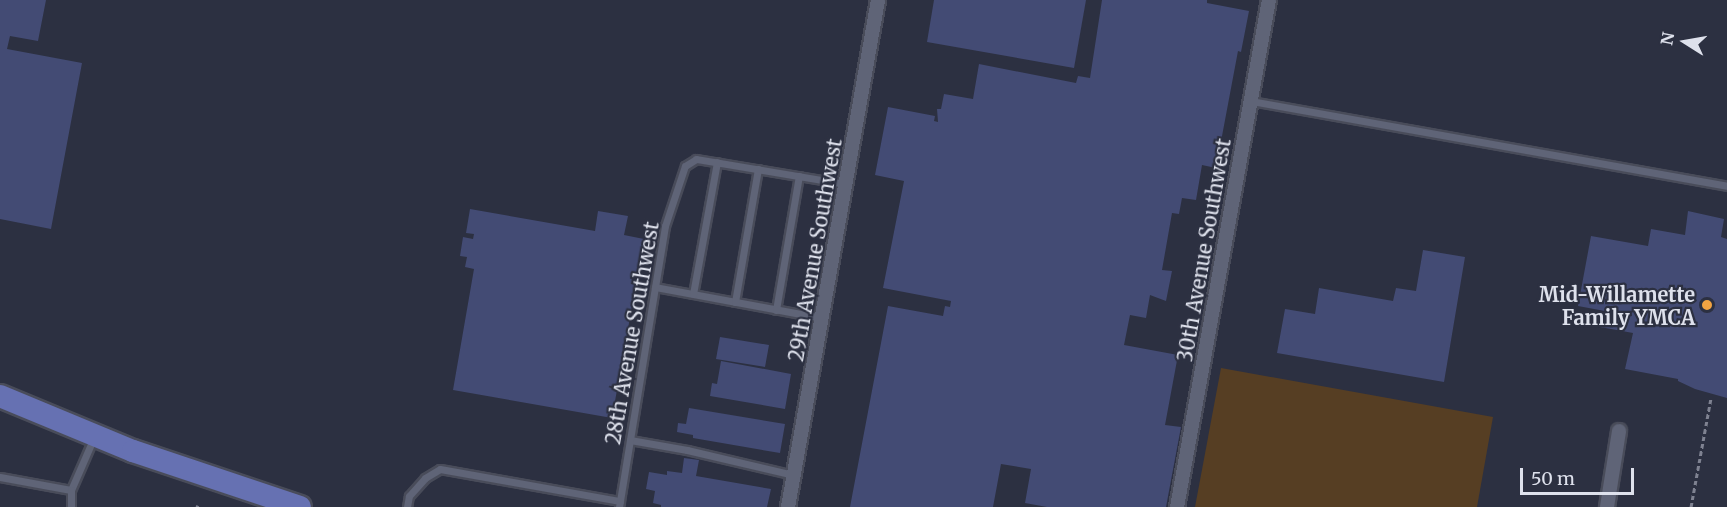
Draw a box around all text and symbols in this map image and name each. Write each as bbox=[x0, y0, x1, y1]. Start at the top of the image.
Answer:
north arrow bbox=[1655, 12, 1715, 72]
text: N bbox=[1656, 30, 1678, 47]
street label: 30th Avenue Southwest bbox=[1173, 136, 1235, 364]
street label: 29th Avenue Southwest bbox=[784, 137, 846, 363]
street label: 28th Avenue Southwest bbox=[601, 220, 663, 446]
place label: Mid-Willamette Family YMCA bbox=[1539, 282, 1695, 329]
marker: Mid-Willamette Family YMCA bbox=[1700, 298, 1714, 312]
scale bar bbox=[1523, 456, 1637, 494]
text: 50 m bbox=[1531, 467, 1575, 490]

